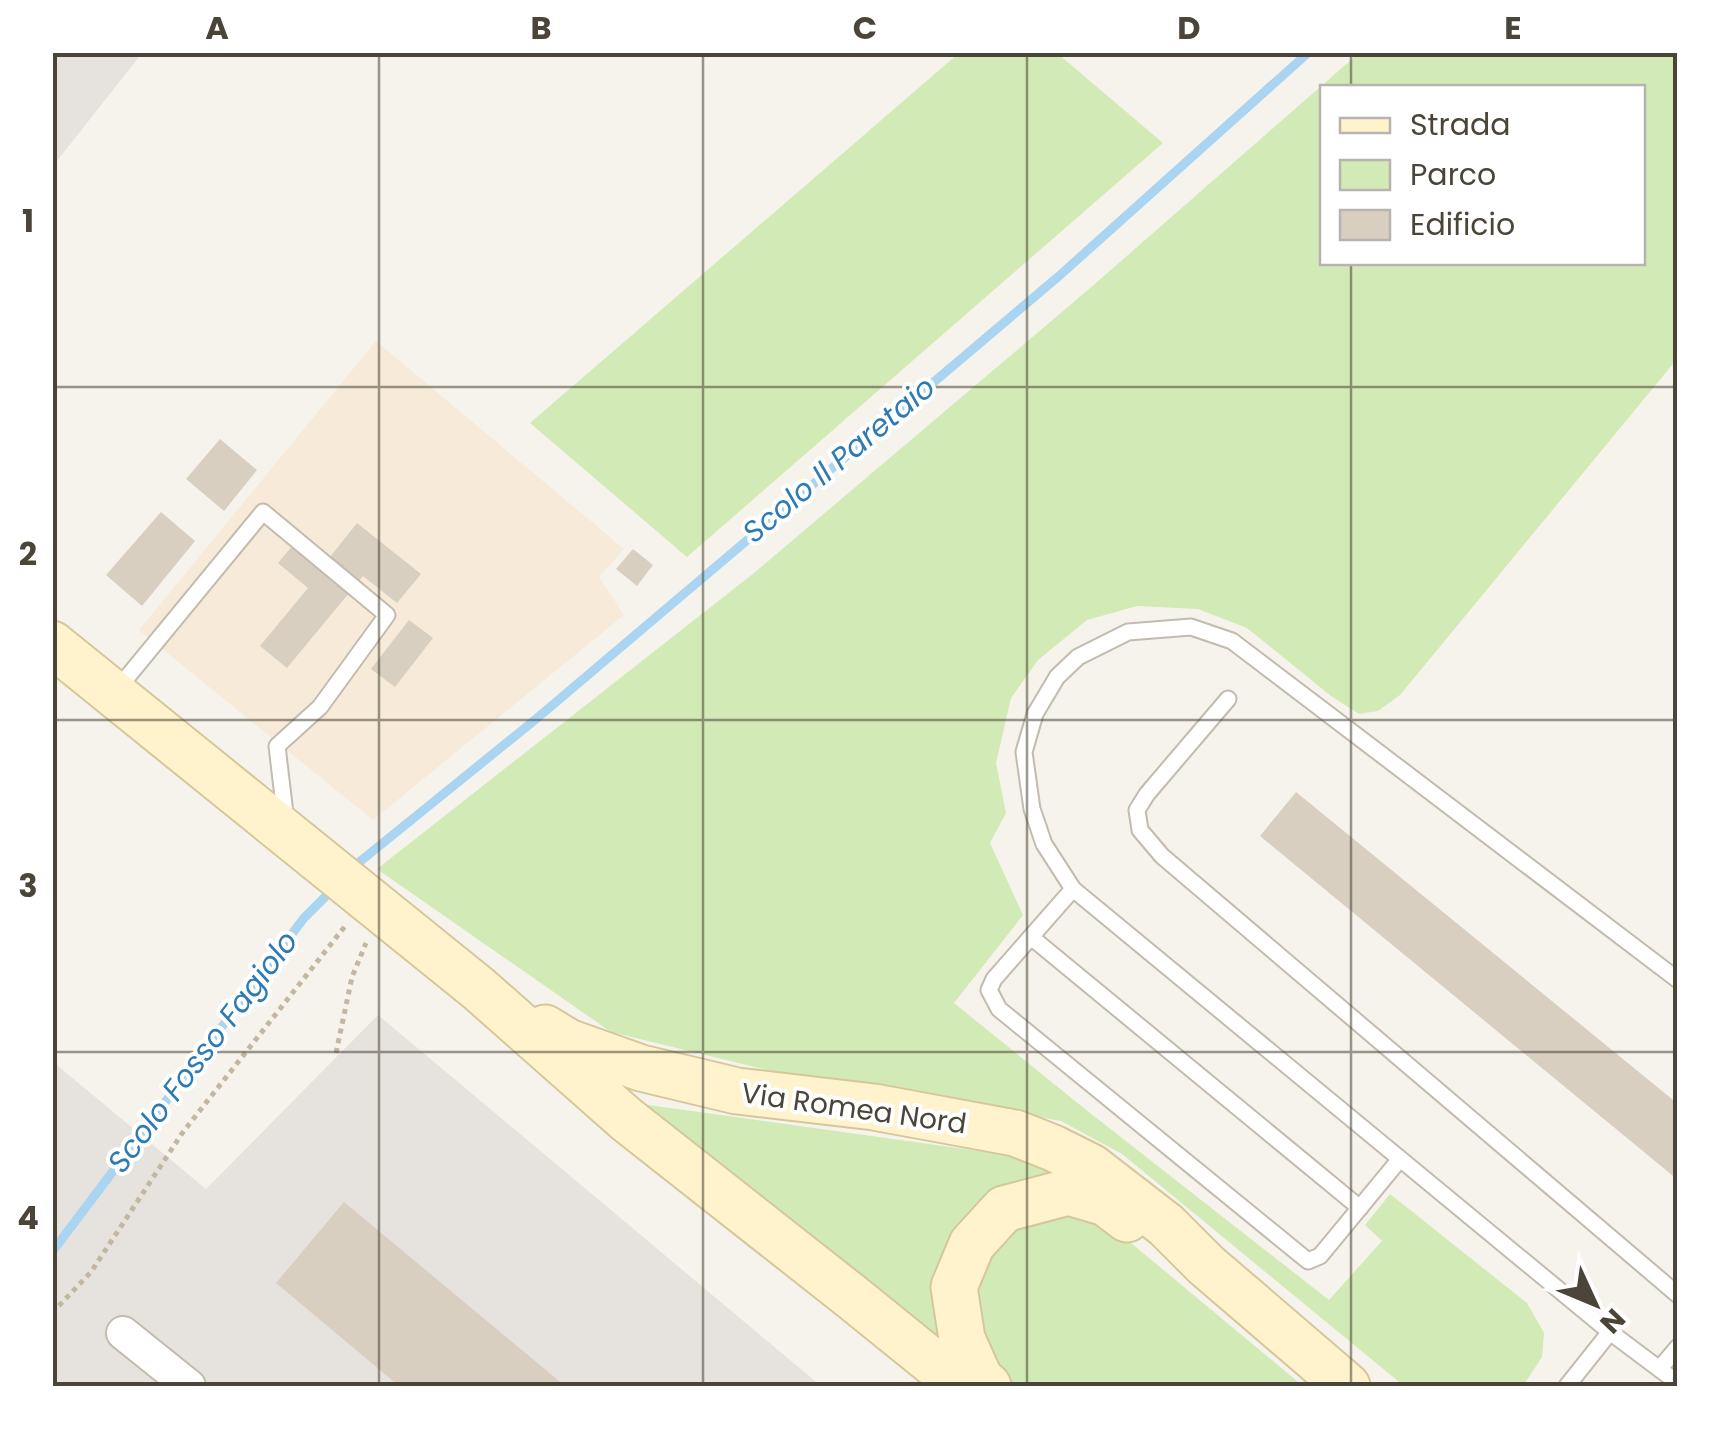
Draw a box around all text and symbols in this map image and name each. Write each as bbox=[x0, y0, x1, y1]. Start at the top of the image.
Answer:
text: A bbox=[205, 5, 229, 50]
text: B bbox=[530, 5, 552, 50]
text: C bbox=[853, 5, 877, 50]
text: D bbox=[1177, 5, 1201, 50]
text: E bbox=[1504, 5, 1522, 50]
legend bbox=[1320, 85, 1645, 265]
text: Strada bbox=[1410, 103, 1511, 146]
text: Parco bbox=[1410, 153, 1496, 196]
text: 1 bbox=[22, 198, 34, 243]
text: Edificio bbox=[1410, 203, 1515, 246]
water label: Scolo Il Paretaio bbox=[733, 366, 944, 553]
text: 2 bbox=[19, 531, 37, 576]
text: 3 bbox=[18, 863, 38, 908]
water label: Scolo Fosso Fagiolo bbox=[97, 922, 308, 1182]
street label: Via Romea Nord bbox=[739, 1073, 969, 1144]
text: 4 bbox=[17, 1195, 39, 1240]
north arrow bbox=[1545, 1254, 1645, 1354]
text: N bbox=[1591, 1300, 1634, 1342]

